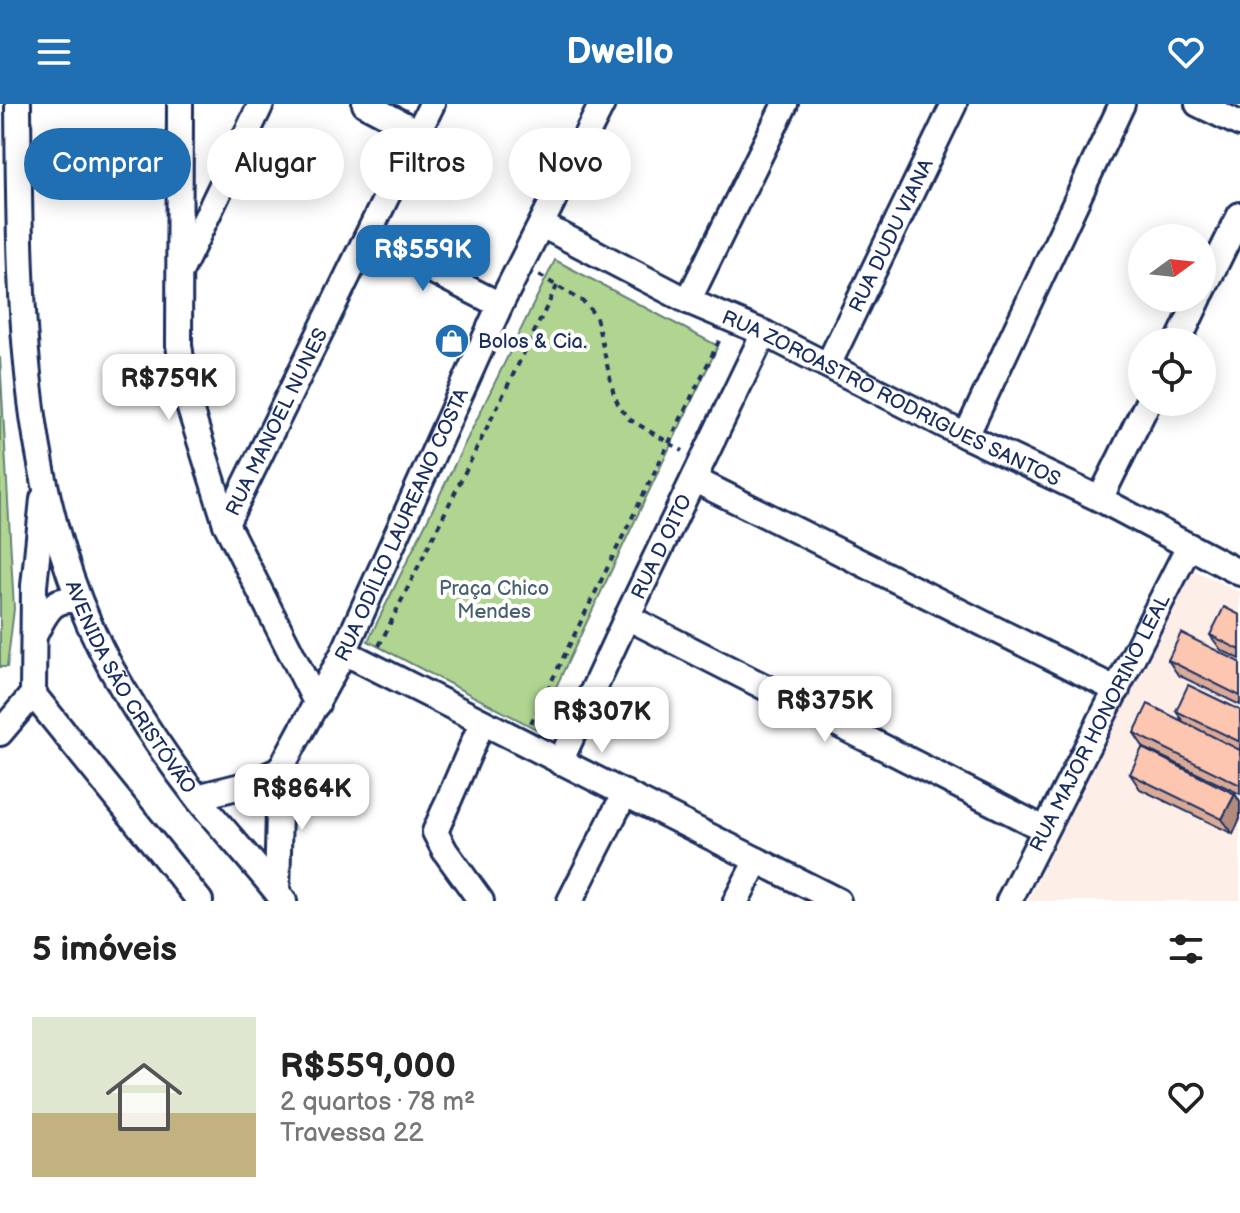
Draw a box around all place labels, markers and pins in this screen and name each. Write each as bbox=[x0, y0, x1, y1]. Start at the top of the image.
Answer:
pin: R$559K bbox=[358, 225, 488, 293]
shop icon: Bolos & Cia. bbox=[433, 322, 471, 360]
place label: Bolos & Cia. bbox=[478, 330, 587, 354]
pin: R$759K bbox=[104, 354, 234, 422]
pin: R$375K bbox=[760, 676, 890, 744]
pin: R$307K bbox=[537, 687, 667, 755]
pin: R$864K bbox=[237, 764, 367, 832]

